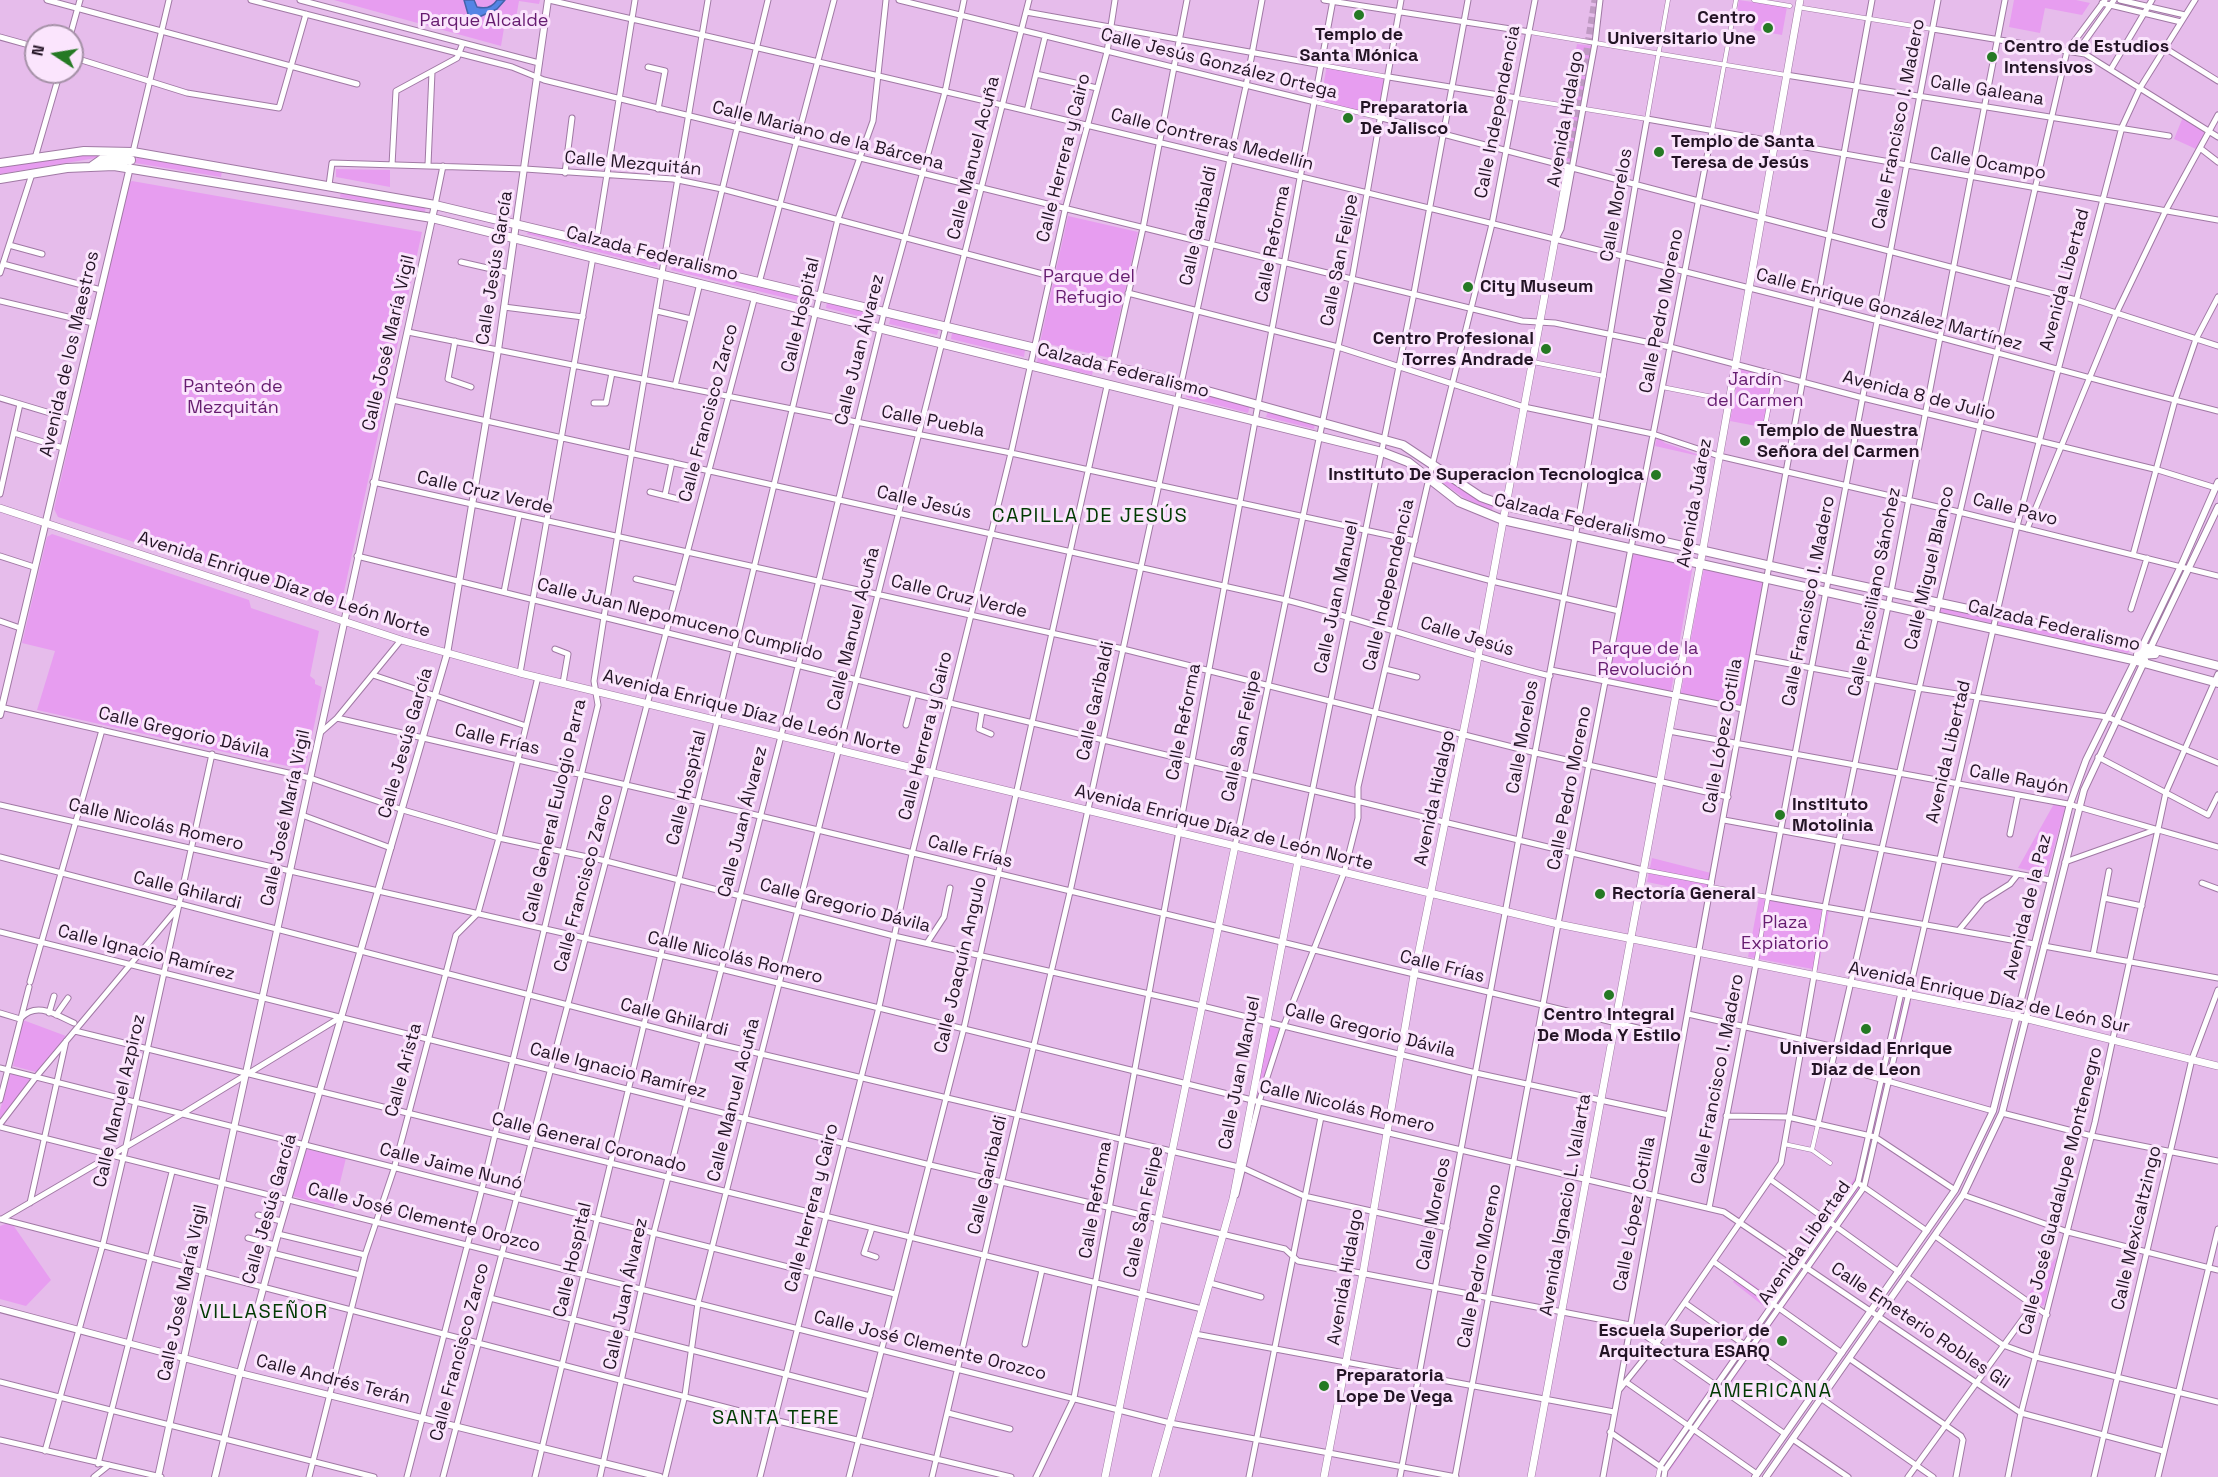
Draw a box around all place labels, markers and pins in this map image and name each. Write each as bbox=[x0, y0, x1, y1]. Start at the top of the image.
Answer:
place label: Centro Universitario Une bbox=[1607, 7, 1756, 50]
marker: Templo de Santa Mónica bbox=[1352, 8, 1366, 22]
marker: Centro Universitario Une bbox=[1761, 21, 1775, 35]
place label: Templo de Santa Mónica bbox=[1299, 24, 1419, 66]
place label: Centro de Estudios Intensivos bbox=[2004, 36, 2169, 78]
marker: Centro de Estudios Intensivos bbox=[1985, 50, 1999, 64]
place label: Preparatoria De Jalisco bbox=[1360, 97, 1468, 140]
marker: Preparatoria De Jalisco bbox=[1341, 111, 1355, 125]
place label: Templo de Santa Teresa de Jesús bbox=[1671, 131, 1815, 174]
marker: Templo de Santa Teresa de Jesús bbox=[1652, 145, 1666, 159]
place label: City Museum bbox=[1480, 276, 1593, 298]
marker: City Museum bbox=[1461, 280, 1475, 294]
place label: Centro Profesional Torres Andrade bbox=[1373, 328, 1534, 370]
marker: Centro Profesional Torres Andrade bbox=[1539, 342, 1553, 356]
place label: Templo de Nuestra Señora del Carmen bbox=[1757, 420, 1919, 462]
marker: Templo de Nuestra Señora del Carmen bbox=[1738, 434, 1752, 448]
place label: Instituto De Superacion Tecnologica bbox=[1328, 464, 1644, 486]
marker: Instituto De Superacion Tecnologica bbox=[1649, 468, 1663, 482]
place label: Instituto Motolinia bbox=[1792, 794, 1873, 836]
marker: Instituto Motolinia bbox=[1773, 808, 1787, 822]
place label: Rectoría General bbox=[1612, 883, 1756, 905]
marker: Rectoría General bbox=[1593, 887, 1607, 901]
marker: Centro Integral De Moda Y Estilo bbox=[1602, 988, 1616, 1002]
place label: Centro Integral De Moda Y Estilo bbox=[1537, 1004, 1681, 1046]
marker: Universidad Enrique Diaz de Leon bbox=[1859, 1022, 1873, 1036]
place label: Universidad Enrique Diaz de Leon bbox=[1780, 1038, 1952, 1080]
place label: Escuela Superior de Arquitectura ESARQ bbox=[1598, 1320, 1770, 1362]
marker: Escuela Superior de Arquitectura ESARQ bbox=[1775, 1334, 1789, 1348]
place label: Preparatoria Lope De Vega bbox=[1336, 1365, 1453, 1408]
marker: Preparatoria Lope De Vega bbox=[1317, 1379, 1331, 1393]

